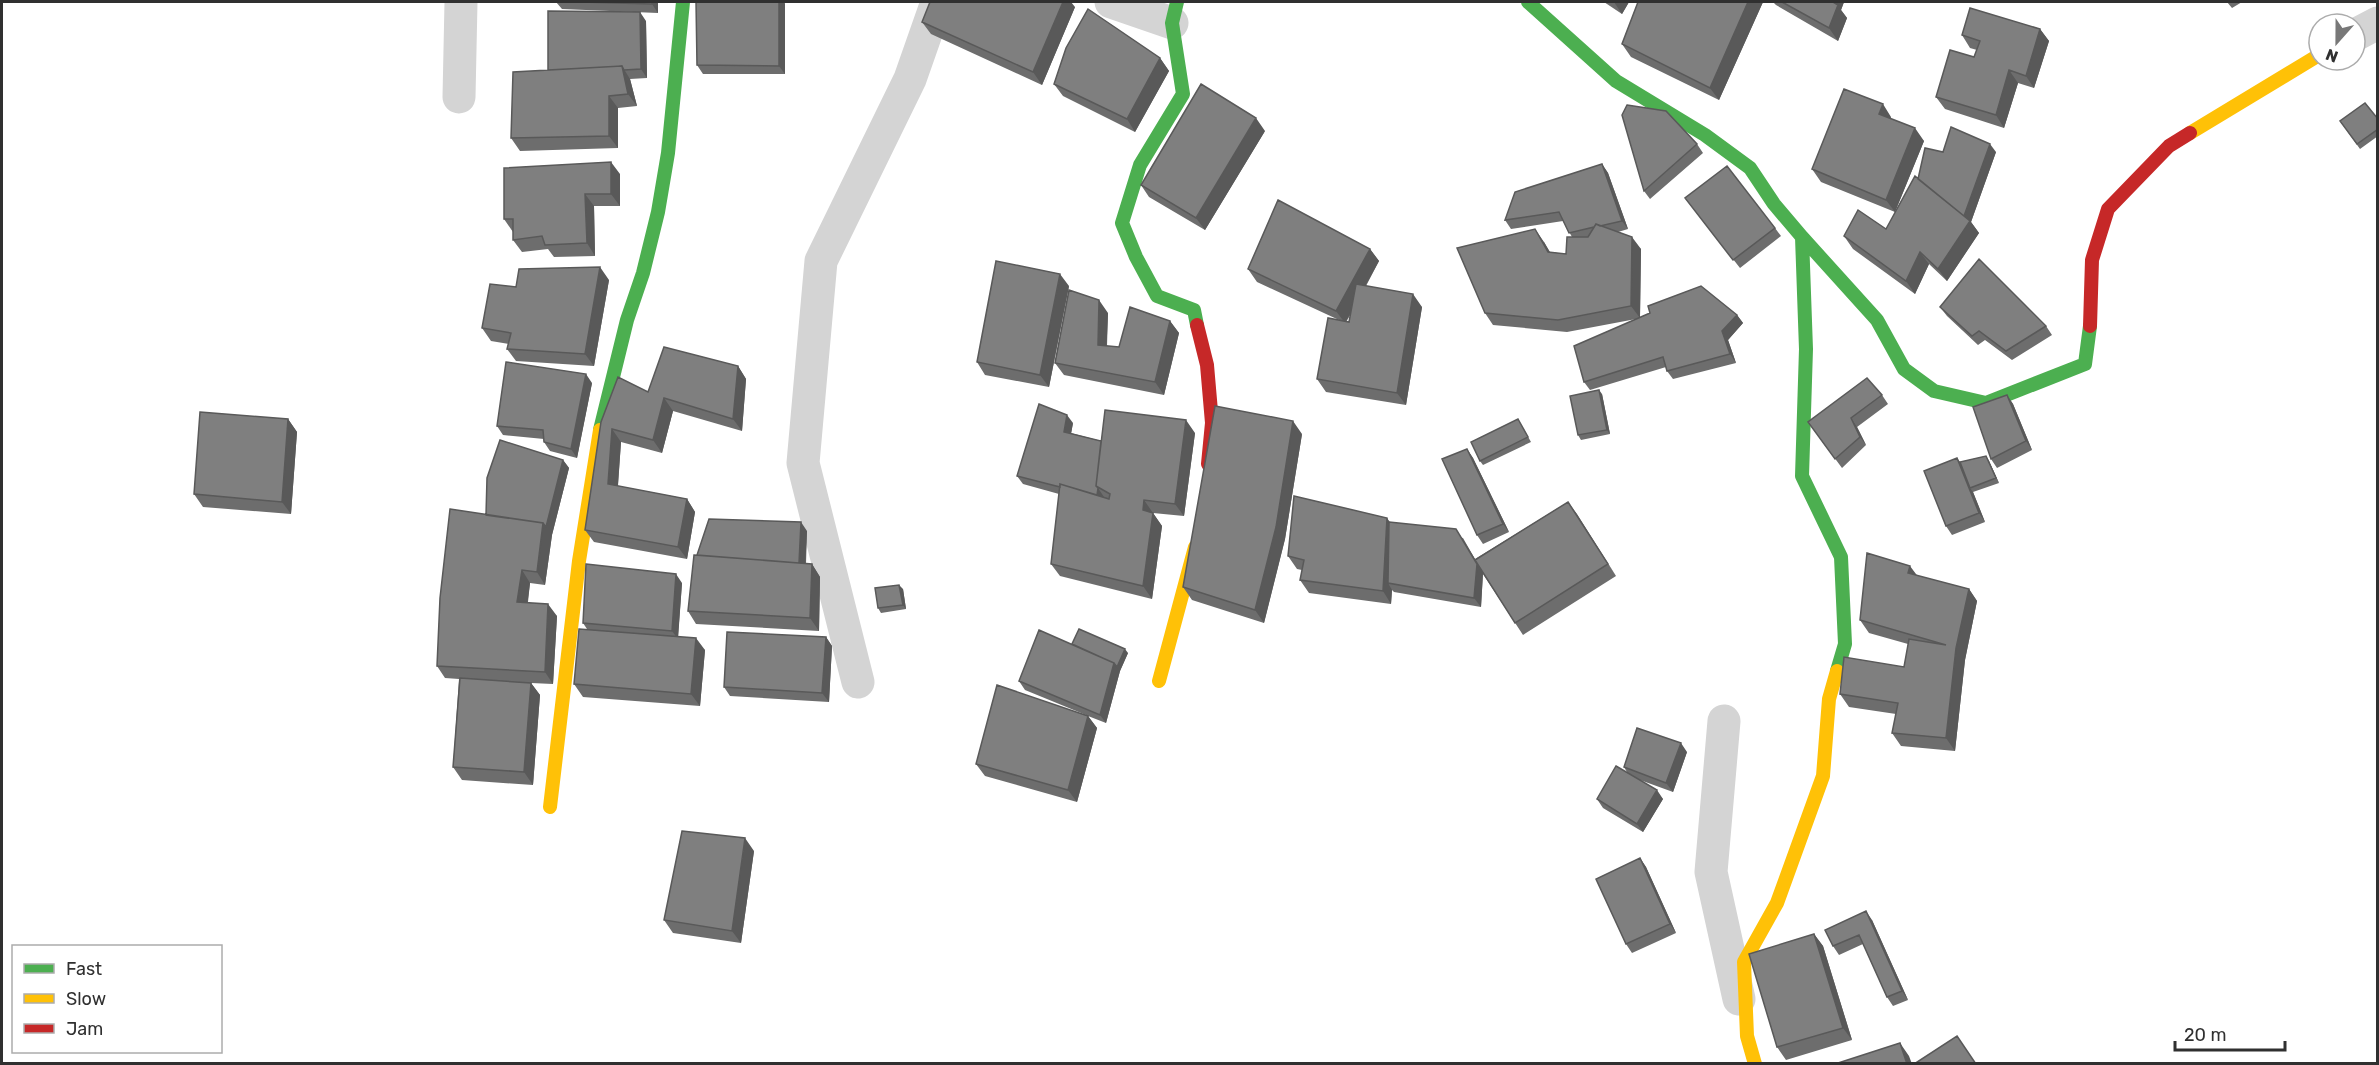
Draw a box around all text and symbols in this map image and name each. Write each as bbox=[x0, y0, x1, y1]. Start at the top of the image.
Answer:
north arrow bbox=[2307, 12, 2367, 72]
text: N bbox=[2323, 45, 2341, 66]
legend bbox=[12, 945, 222, 1053]
text: Fast bbox=[66, 958, 102, 980]
text: Slow bbox=[66, 988, 106, 1010]
scale bar bbox=[2175, 1014, 2284, 1052]
text: Jam bbox=[66, 1018, 103, 1040]
text: 20 m bbox=[2184, 1024, 2226, 1046]

